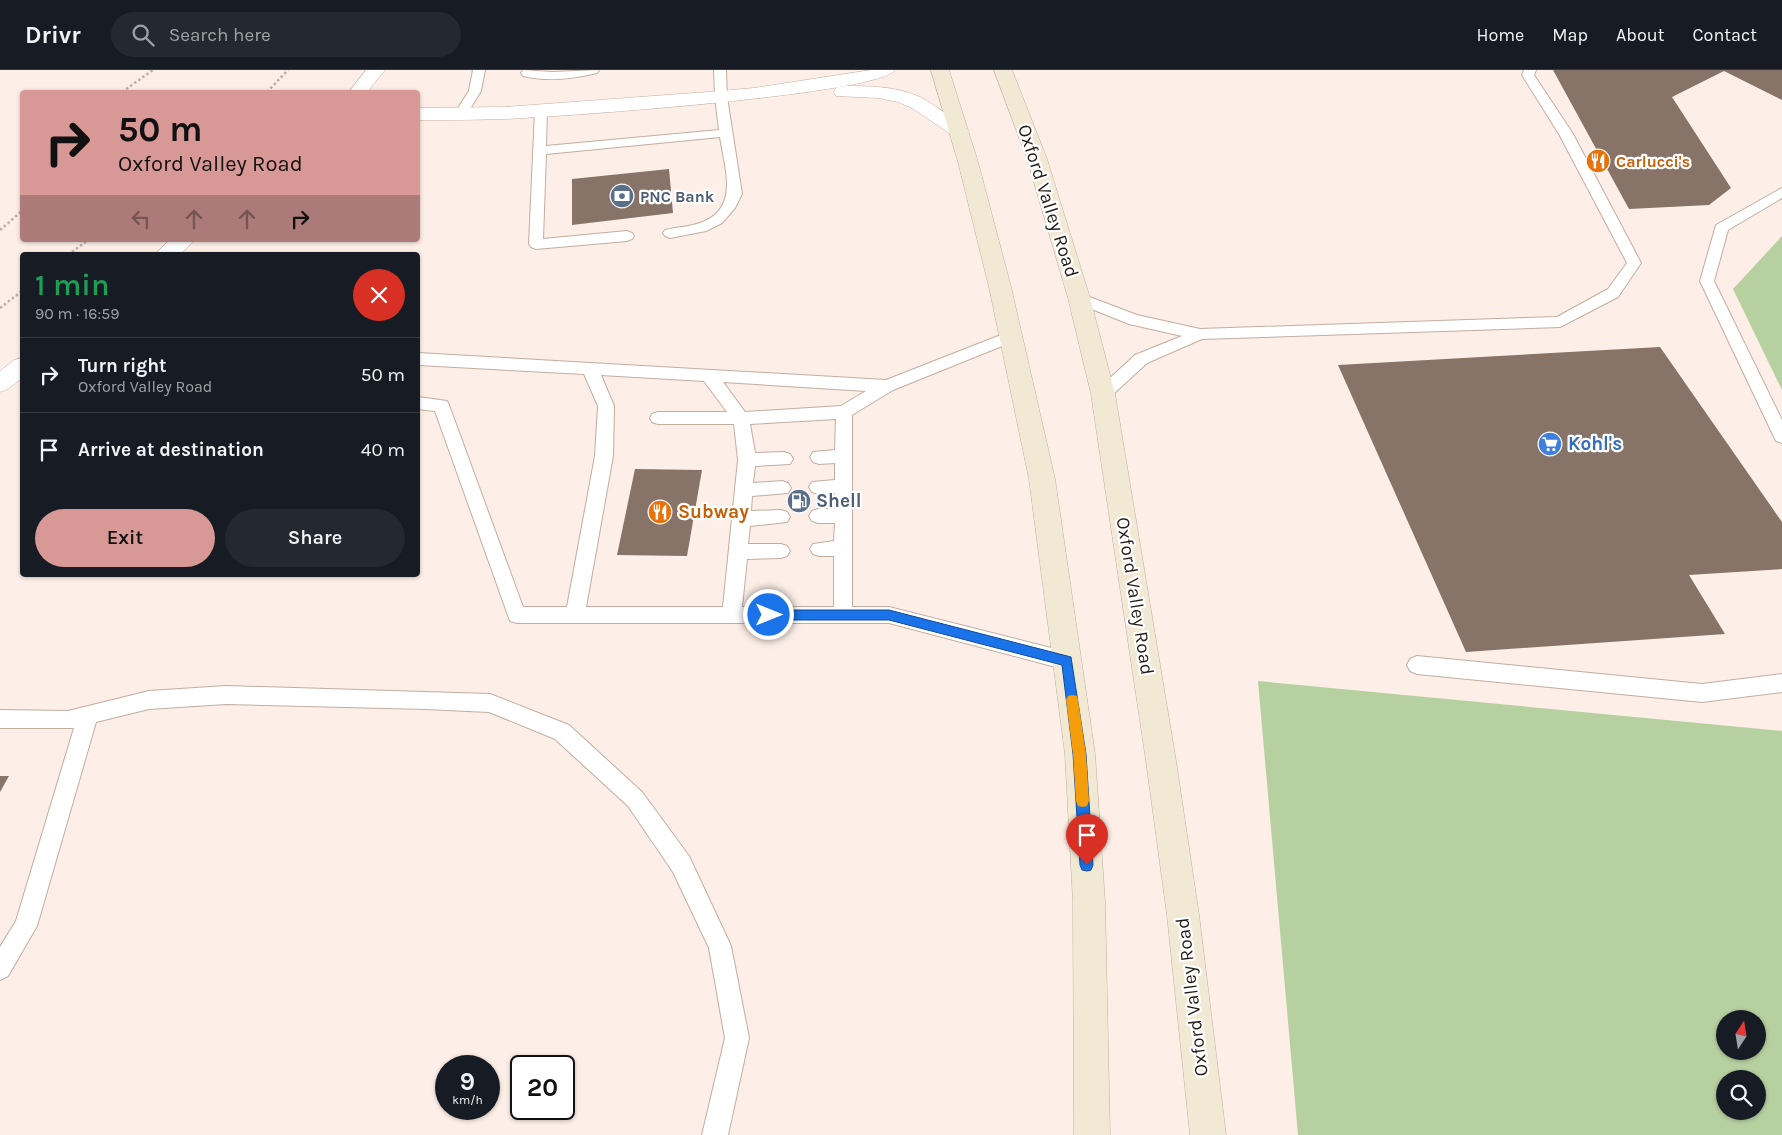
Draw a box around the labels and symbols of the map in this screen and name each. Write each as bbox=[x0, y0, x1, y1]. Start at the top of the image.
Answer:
street label: Oxford Valley Road bbox=[1013, 122, 1083, 280]
restaurant icon: Carlucci's bbox=[1585, 148, 1611, 174]
place label: Carlucci's bbox=[1616, 152, 1690, 171]
bank icon: PNC Bank bbox=[609, 183, 635, 209]
place label: PNC Bank bbox=[640, 187, 715, 206]
supermarket icon: Kohl's bbox=[1537, 431, 1563, 457]
place label: Kohl's bbox=[1568, 433, 1622, 455]
fuel station icon: Shell bbox=[786, 488, 812, 514]
place label: Shell bbox=[816, 490, 862, 512]
restaurant icon: Subway bbox=[647, 499, 673, 525]
place label: Subway bbox=[678, 501, 749, 523]
street label: Oxford Valley Road bbox=[1112, 515, 1158, 677]
position arrow bbox=[742, 588, 794, 640]
pin bbox=[1066, 814, 1108, 865]
street label: Oxford Valley Road bbox=[1171, 916, 1213, 1078]
north arrow bbox=[1716, 1010, 1766, 1060]
speed limit sign: 20 bbox=[510, 1055, 575, 1120]

